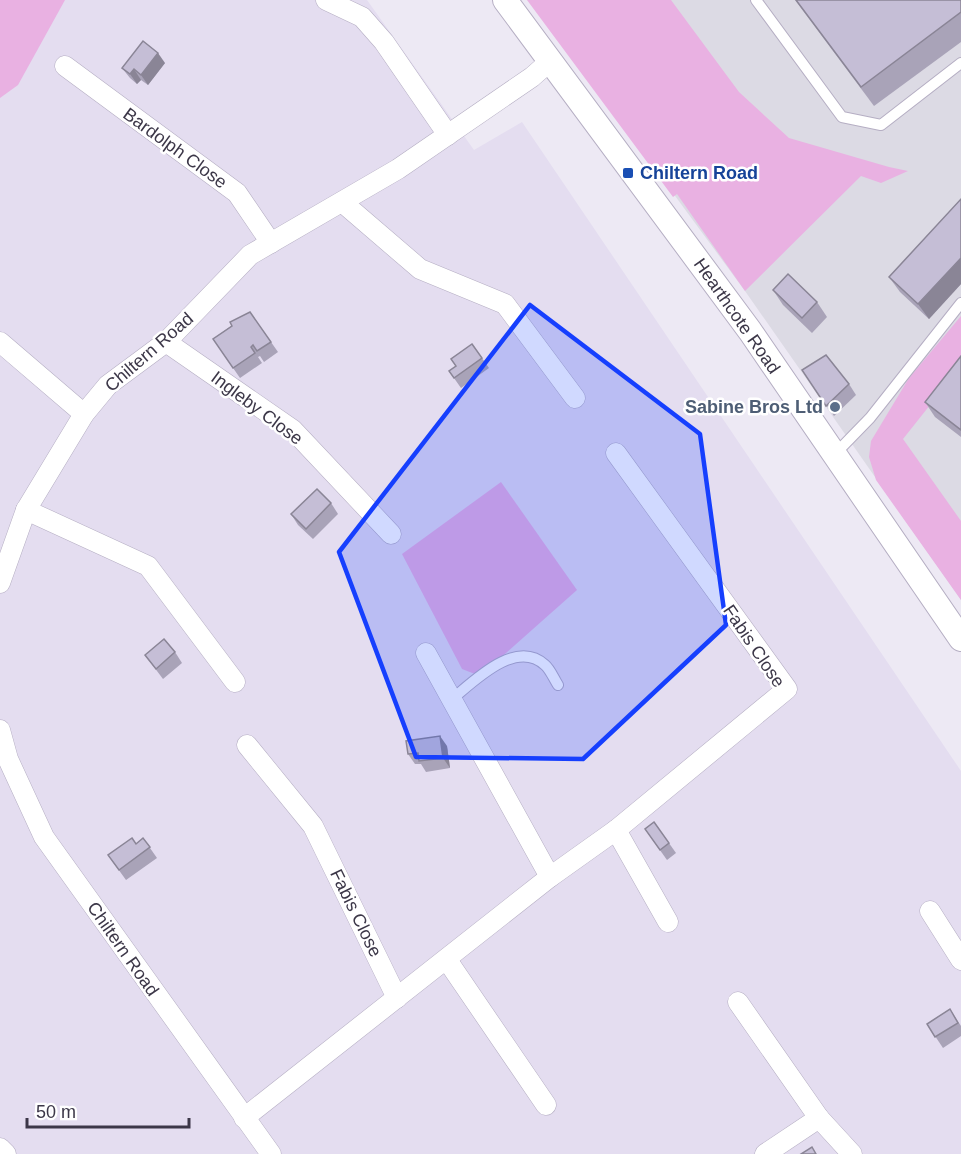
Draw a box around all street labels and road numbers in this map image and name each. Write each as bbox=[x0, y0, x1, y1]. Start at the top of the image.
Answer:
street label: Bardolph Close bbox=[119, 104, 231, 192]
street label: Hearthcote Road bbox=[690, 255, 784, 377]
street label: Chiltern Road bbox=[101, 308, 197, 396]
street label: Ingleby Close bbox=[207, 367, 307, 449]
street label: Fabis Close bbox=[719, 601, 789, 691]
street label: Fabis Close bbox=[326, 866, 386, 960]
street label: Chiltern Road bbox=[83, 898, 163, 1000]

